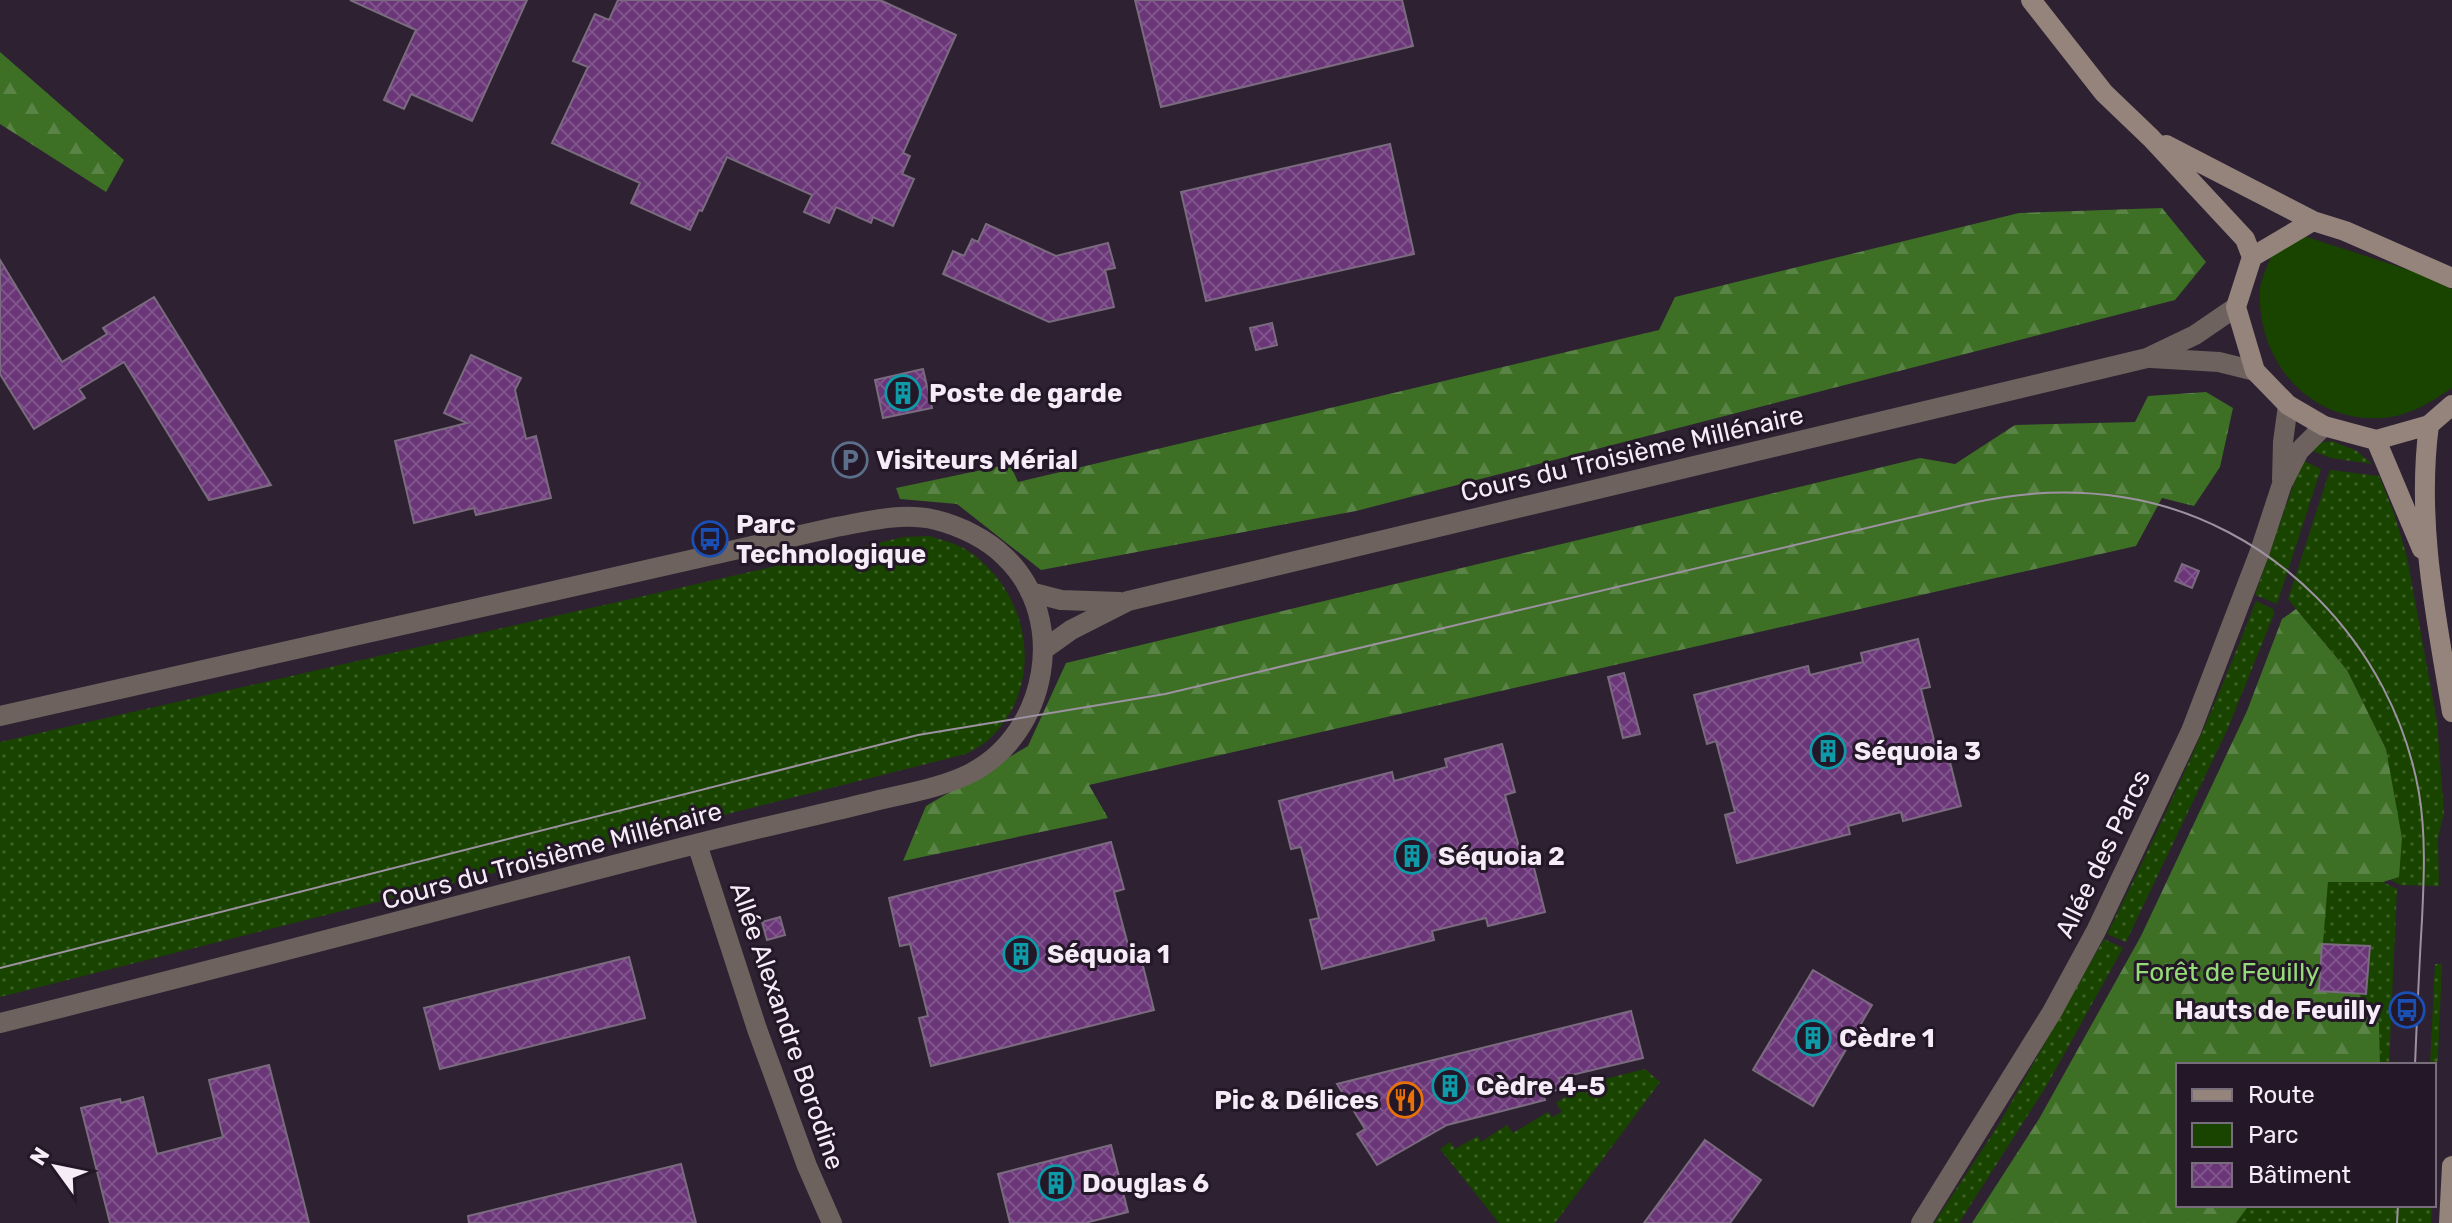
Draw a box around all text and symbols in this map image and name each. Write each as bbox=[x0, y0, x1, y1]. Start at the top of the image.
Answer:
building icon: Poste de garde bbox=[884, 374, 922, 412]
place label: Poste de garde bbox=[929, 378, 1122, 409]
street label: Cours du Troisième Millénaire bbox=[1458, 399, 1806, 509]
parking icon: Visiteurs Mérial bbox=[831, 441, 869, 479]
place label: Visiteurs Mérial bbox=[876, 445, 1078, 476]
place label: Parc Technologique bbox=[736, 509, 926, 570]
bus stop icon: Parc Technologique bbox=[691, 520, 729, 558]
building icon: Séquoia 3 bbox=[1809, 732, 1847, 770]
place label: Séquoia 3 bbox=[1854, 736, 1981, 767]
street label: Allée des Parcs bbox=[2049, 765, 2157, 943]
street label: Cours du Troisième Millénaire bbox=[379, 796, 725, 916]
building icon: Séquoia 2 bbox=[1393, 837, 1431, 875]
place label: Séquoia 2 bbox=[1438, 841, 1565, 872]
street label: Allée Alexandre Borodine bbox=[723, 878, 851, 1174]
building icon: Séquoia 1 bbox=[1002, 935, 1040, 973]
place label: Séquoia 1 bbox=[1047, 939, 1170, 970]
park label: Forêt de Feuilly bbox=[2134, 957, 2320, 988]
bus stop icon: Hauts de Feuilly bbox=[2388, 991, 2426, 1029]
place label: Hauts de Feuilly bbox=[2174, 995, 2381, 1026]
building icon: Cèdre 1 bbox=[1794, 1019, 1832, 1057]
place label: Cèdre 1 bbox=[1839, 1023, 1935, 1054]
legend bbox=[2176, 1063, 2436, 1207]
building icon: Cèdre 4-5 bbox=[1431, 1067, 1469, 1105]
place label: Cèdre 4-5 bbox=[1476, 1071, 1606, 1102]
restaurant icon: Pic & Délices bbox=[1386, 1081, 1424, 1119]
text: Route bbox=[2248, 1081, 2315, 1109]
place label: Pic & Délices bbox=[1214, 1085, 1379, 1116]
text: Parc bbox=[2248, 1121, 2299, 1149]
north arrow bbox=[16, 1127, 96, 1207]
text: N bbox=[24, 1142, 55, 1170]
text: Bâtiment bbox=[2248, 1161, 2351, 1189]
building icon: Douglas 6 bbox=[1037, 1164, 1075, 1202]
place label: Douglas 6 bbox=[1082, 1168, 1209, 1199]

